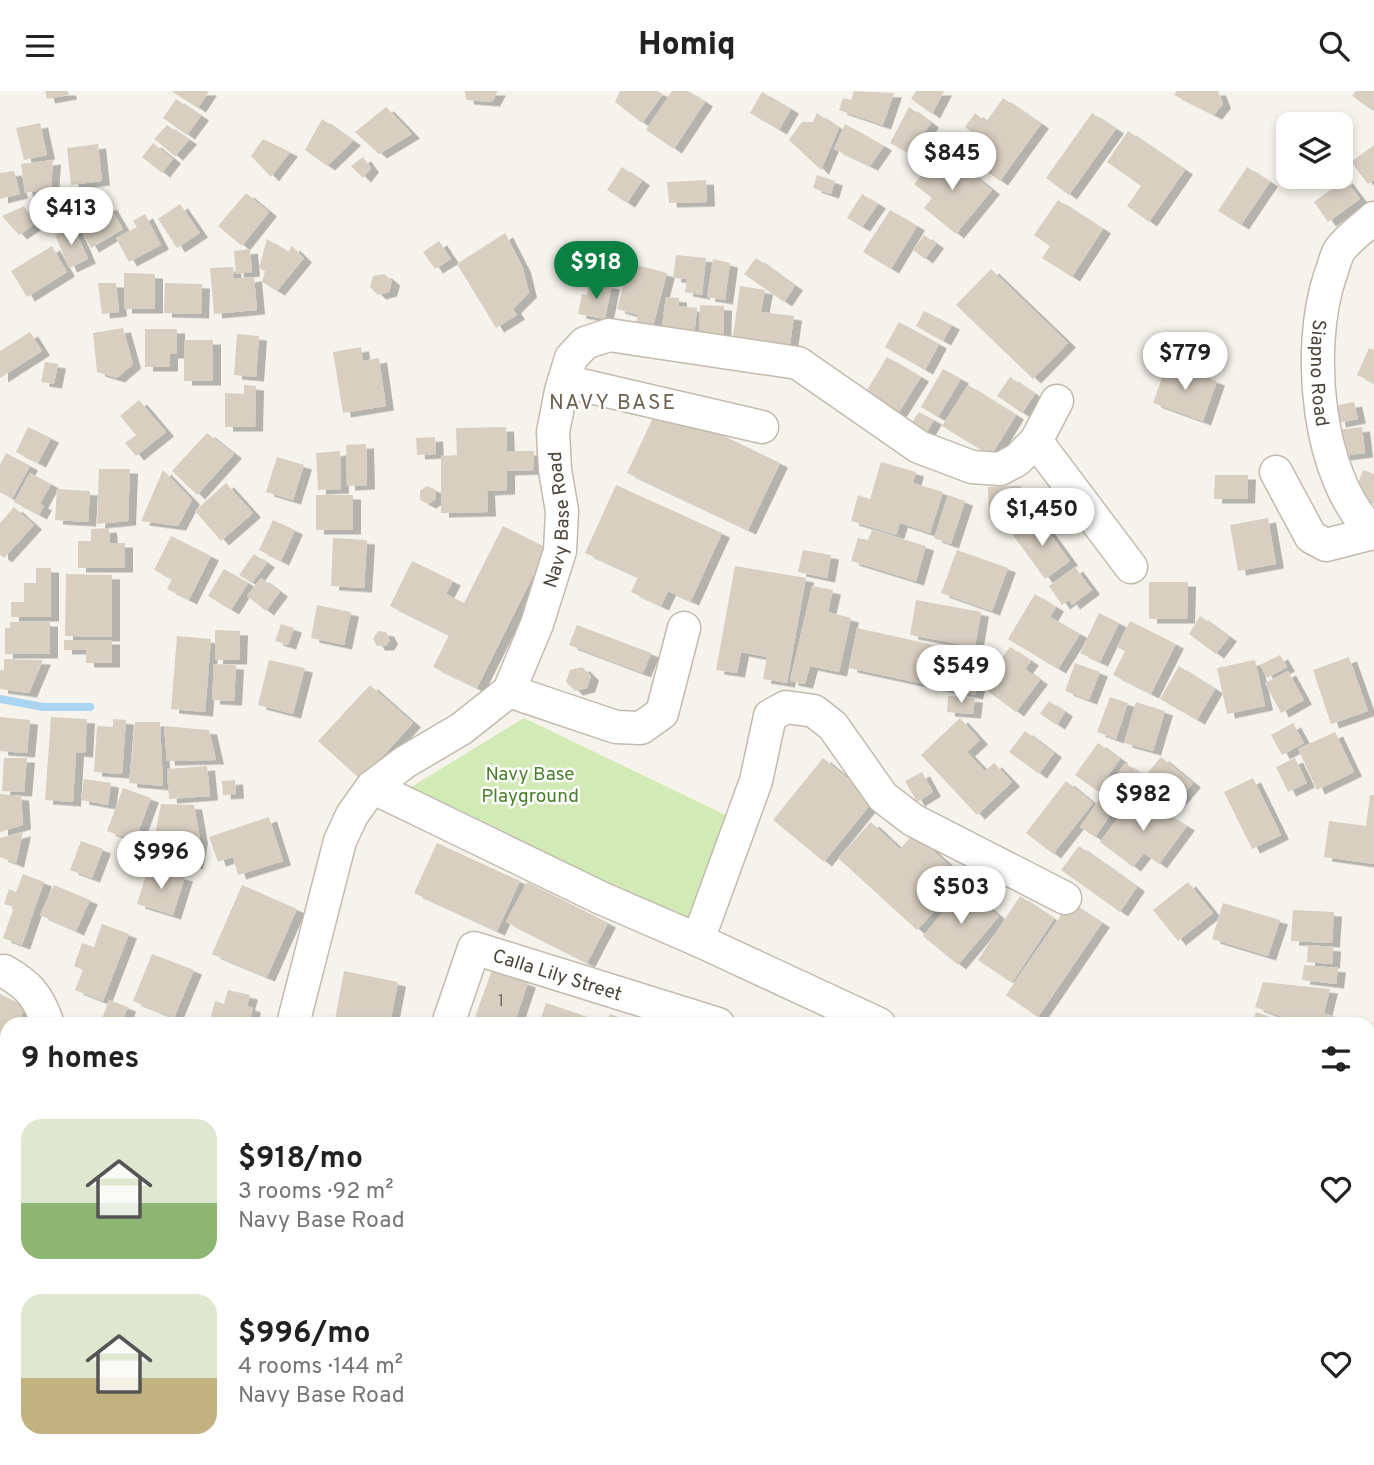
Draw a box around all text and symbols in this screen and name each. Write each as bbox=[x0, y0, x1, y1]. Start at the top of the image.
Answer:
text: Homiq bbox=[638, 26, 736, 66]
icon: menu bbox=[21, 27, 59, 65]
icon: search bbox=[1315, 27, 1353, 65]
map controls bbox=[1276, 112, 1353, 189]
button: layers bbox=[1276, 112, 1353, 189]
pin: $845 bbox=[911, 133, 993, 192]
text: $845 bbox=[923, 140, 981, 169]
pin: $413 bbox=[30, 187, 112, 247]
text: $413 bbox=[45, 195, 97, 224]
pin: $918 bbox=[555, 241, 637, 301]
text: $918 bbox=[570, 249, 622, 278]
street label: Siapno Road bbox=[1304, 318, 1333, 429]
pin: $779 bbox=[1144, 333, 1226, 392]
text: $779 bbox=[1159, 340, 1211, 369]
district label: NAVY BASE bbox=[549, 390, 677, 417]
street label: Navy Base Road bbox=[539, 451, 576, 591]
pin: $1,450 bbox=[985, 489, 1099, 548]
text: $1,450 bbox=[1006, 496, 1078, 525]
pin: $549 bbox=[920, 645, 1002, 705]
text: $549 bbox=[932, 653, 990, 682]
park label: Navy Base Playground bbox=[481, 763, 579, 809]
pin: $982 bbox=[1102, 773, 1184, 833]
text: $982 bbox=[1115, 781, 1171, 810]
pin: $996 bbox=[120, 831, 202, 891]
text: $996 bbox=[133, 839, 189, 868]
pin: $503 bbox=[920, 867, 1002, 926]
text: $503 bbox=[933, 874, 989, 903]
street label: Calla Lily Street bbox=[490, 945, 625, 1007]
house number: 1 bbox=[498, 992, 504, 1012]
icon: filters bbox=[1317, 1040, 1355, 1078]
text: 9 homes bbox=[21, 1041, 139, 1078]
text: $918/mo bbox=[238, 1141, 363, 1178]
icon: home bbox=[77, 1147, 161, 1231]
icon: heart bbox=[1317, 1170, 1355, 1208]
text: 3 rooms · 92 m² bbox=[238, 1178, 394, 1207]
text: Navy Base Road bbox=[238, 1207, 405, 1236]
text: $996/mo bbox=[238, 1316, 371, 1353]
icon: home bbox=[77, 1322, 161, 1406]
icon: heart bbox=[1317, 1345, 1355, 1383]
text: 4 rooms · 144 m² bbox=[238, 1353, 403, 1382]
text: Navy Base Road bbox=[238, 1382, 405, 1411]

